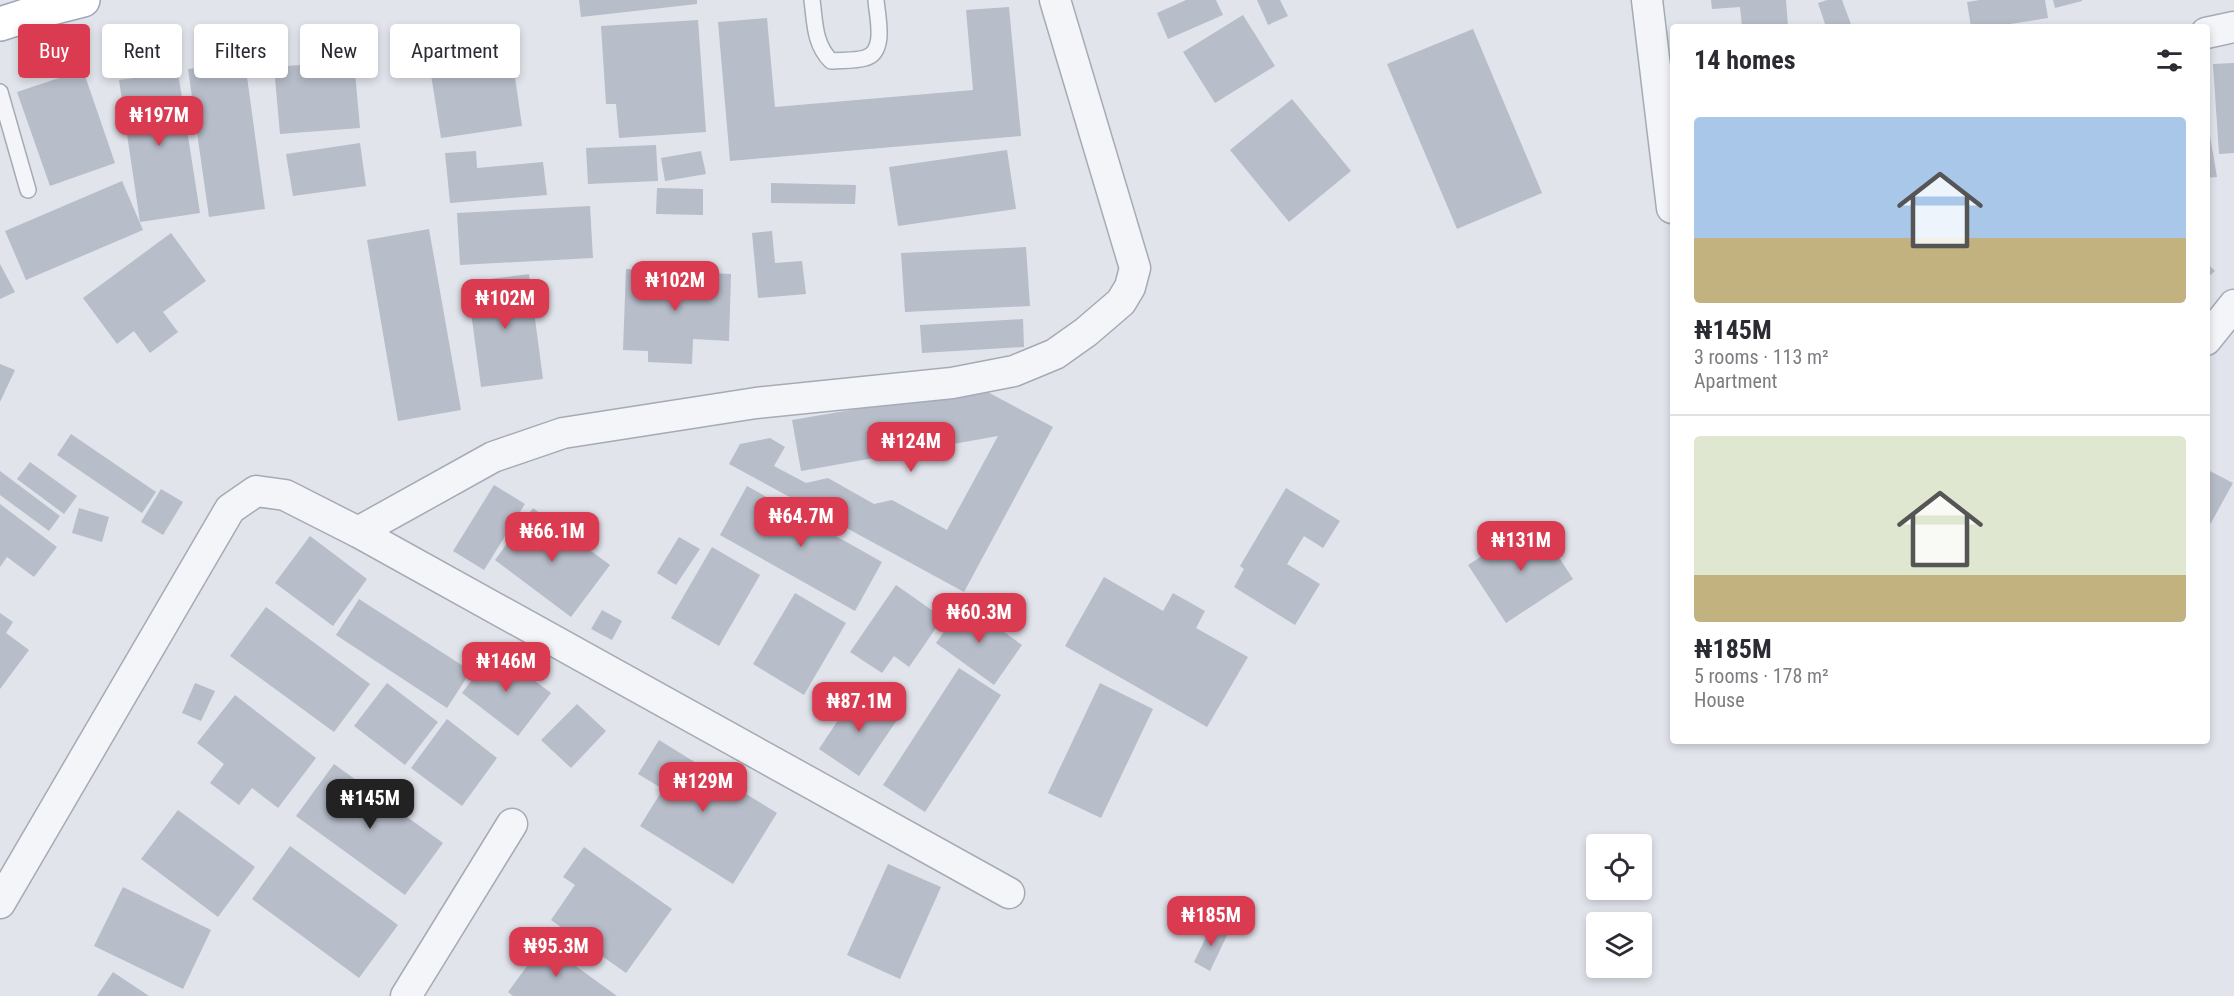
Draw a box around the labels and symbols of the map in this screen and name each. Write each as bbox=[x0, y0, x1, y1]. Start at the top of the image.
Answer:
pin: ₦197M bbox=[117, 96, 201, 147]
pin: ₦102M bbox=[633, 261, 717, 312]
pin: ₦102M bbox=[463, 279, 547, 330]
pin: ₦124M bbox=[869, 422, 953, 473]
pin: ₦64.7M bbox=[752, 497, 850, 548]
pin: ₦66.1M bbox=[503, 512, 601, 563]
pin: ₦131M bbox=[1479, 521, 1563, 572]
pin: ₦60.3M bbox=[930, 593, 1028, 644]
pin: ₦146M bbox=[464, 642, 548, 693]
pin: ₦87.1M bbox=[810, 682, 908, 733]
pin: ₦129M bbox=[661, 762, 745, 813]
pin: ₦145M bbox=[328, 779, 412, 830]
pin: ₦185M bbox=[1169, 896, 1253, 947]
pin: ₦95.3M bbox=[507, 927, 605, 978]

